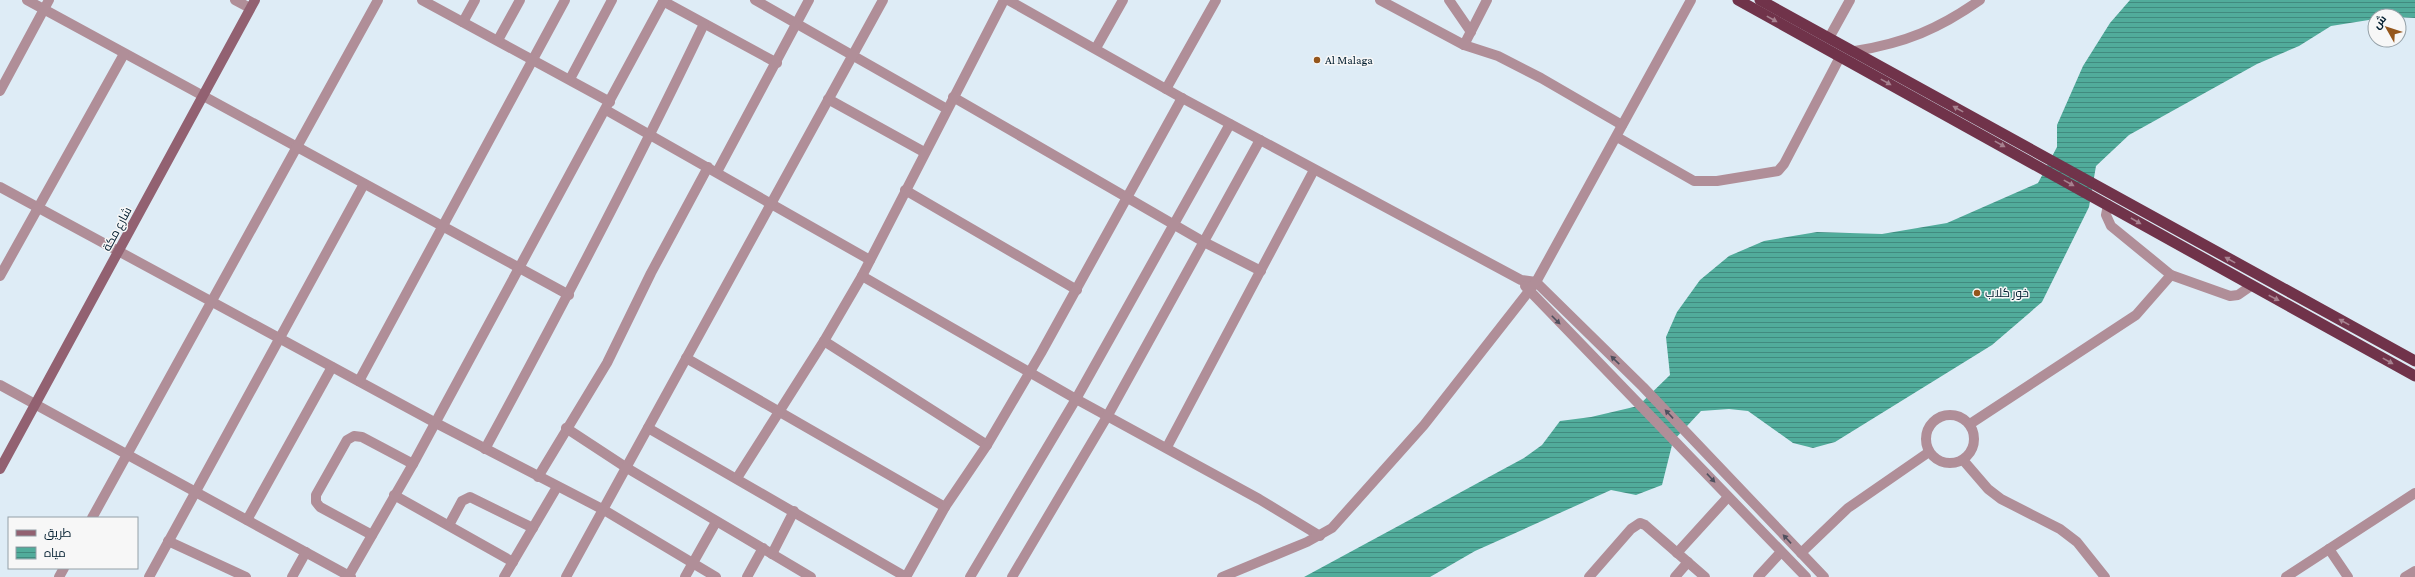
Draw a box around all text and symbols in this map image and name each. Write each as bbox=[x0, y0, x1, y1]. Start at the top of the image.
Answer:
north arrow bbox=[2367, 8, 2407, 48]
text: ش bbox=[2370, 12, 2389, 32]
one-way arrow bbox=[1766, 16, 1777, 23]
place label: Al Malaga bbox=[1325, 53, 1373, 67]
marker: Al Malaga bbox=[1312, 55, 1322, 65]
one-way arrow bbox=[1880, 78, 1891, 85]
one-way arrow bbox=[1952, 106, 1963, 112]
one-way arrow bbox=[1994, 141, 2005, 148]
one-way arrow bbox=[2063, 180, 2075, 186]
street label: شارع مكة bbox=[100, 204, 135, 254]
one-way arrow bbox=[2130, 218, 2142, 225]
one-way arrow bbox=[2224, 256, 2236, 263]
place label: خور كلاب bbox=[1985, 286, 2029, 300]
marker: خور كلاب bbox=[1972, 288, 1982, 298]
one-way arrow bbox=[2268, 295, 2280, 301]
one-way arrow bbox=[1551, 315, 1561, 324]
one-way arrow bbox=[2338, 319, 2350, 326]
one-way arrow bbox=[1610, 355, 1620, 364]
one-way arrow bbox=[2382, 358, 2394, 365]
one-way arrow bbox=[1664, 409, 1673, 419]
one-way arrow bbox=[1706, 473, 1716, 483]
legend bbox=[8, 517, 138, 569]
text: طريق bbox=[44, 526, 72, 540]
one-way arrow bbox=[1782, 534, 1792, 544]
text: مياه bbox=[44, 546, 66, 560]

